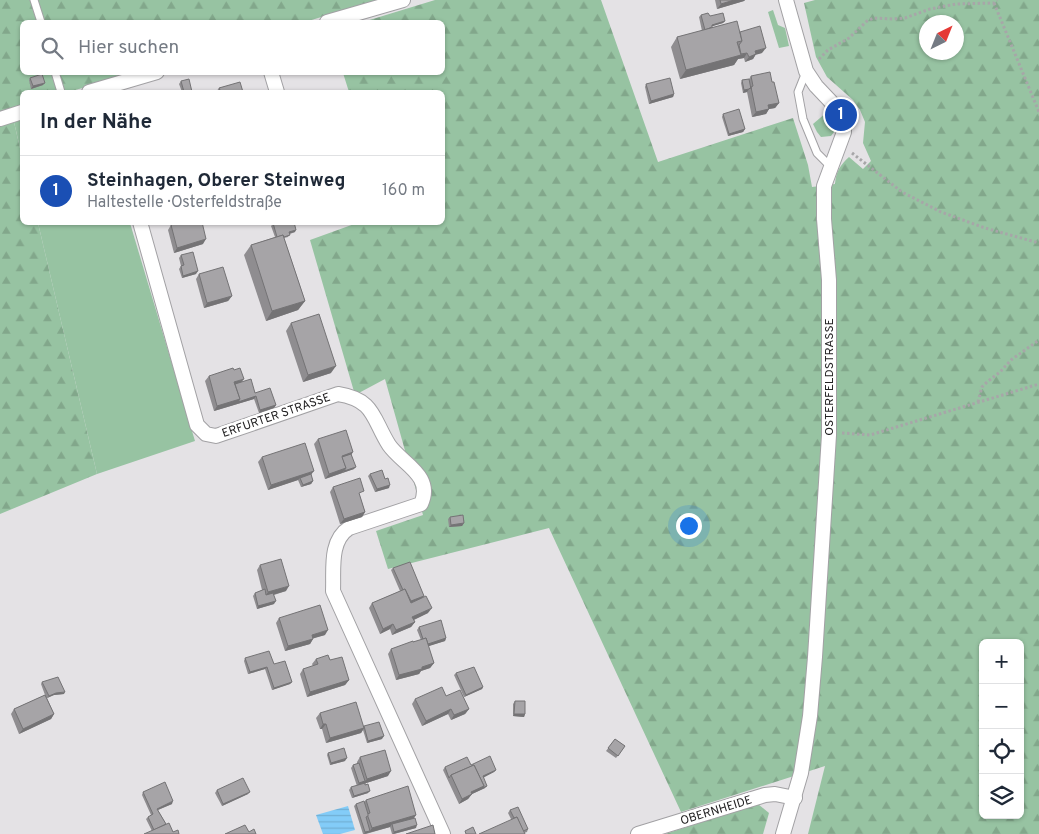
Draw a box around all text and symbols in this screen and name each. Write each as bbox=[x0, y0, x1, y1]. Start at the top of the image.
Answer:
north arrow bbox=[919, 15, 964, 60]
search box bbox=[20, 20, 445, 75]
icon: search bbox=[38, 34, 66, 62]
text: Hier suchen bbox=[78, 36, 179, 60]
pin: 1 bbox=[825, 96, 857, 134]
text: In der Nähe bbox=[40, 109, 152, 136]
text: Steinhagen, Oberer Steinweg bbox=[87, 169, 346, 193]
text: 1 bbox=[53, 181, 59, 201]
text: 160 m bbox=[382, 181, 425, 201]
text: Haltestelle · Osterfeldstraße bbox=[87, 193, 282, 213]
street label: OSTERFELDSTRASSE bbox=[822, 318, 838, 436]
street label: ERFURTER STRASSE bbox=[220, 390, 333, 442]
your location bbox=[676, 513, 702, 539]
map controls bbox=[979, 639, 1024, 819]
button: + bbox=[979, 639, 1024, 684]
button: − bbox=[979, 684, 1024, 729]
button: locate bbox=[979, 729, 1024, 774]
button: layers bbox=[979, 774, 1024, 819]
street label: OBERNHEIDE bbox=[678, 792, 754, 829]

